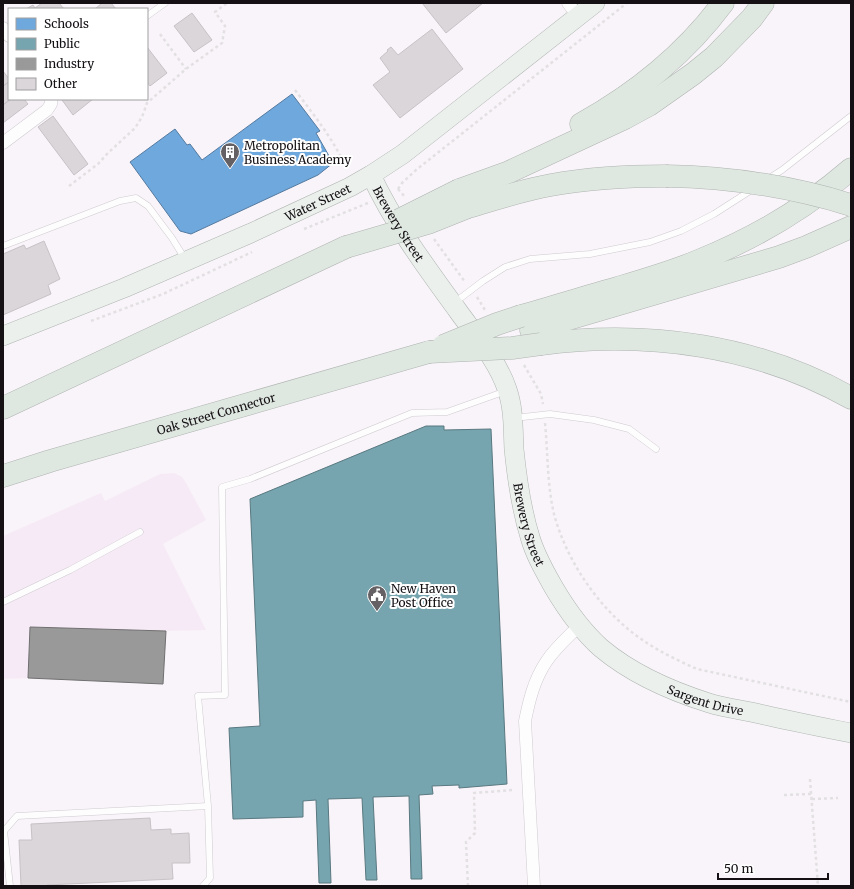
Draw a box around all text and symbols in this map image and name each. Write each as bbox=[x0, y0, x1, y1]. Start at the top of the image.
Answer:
legend bbox=[8, 8, 148, 100]
text: Schools bbox=[44, 16, 89, 31]
text: Public bbox=[44, 36, 80, 51]
text: Industry bbox=[44, 56, 94, 71]
text: Other bbox=[44, 76, 78, 91]
place label: Metropolitan Business Academy bbox=[244, 138, 351, 167]
building icon: Metropolitan Business Academy bbox=[219, 141, 241, 169]
street label: Water Street bbox=[281, 180, 353, 224]
street label: Brewery Street bbox=[370, 183, 428, 264]
street label: Oak Street Connector bbox=[155, 389, 278, 437]
street label: Brewery Street bbox=[511, 482, 548, 569]
place label: New Haven Post Office bbox=[391, 581, 456, 610]
public building icon: New Haven Post Office bbox=[366, 584, 388, 612]
street label: Sargent Drive bbox=[665, 681, 745, 718]
scale bar bbox=[718, 855, 828, 881]
text: 50 m bbox=[724, 861, 753, 876]

